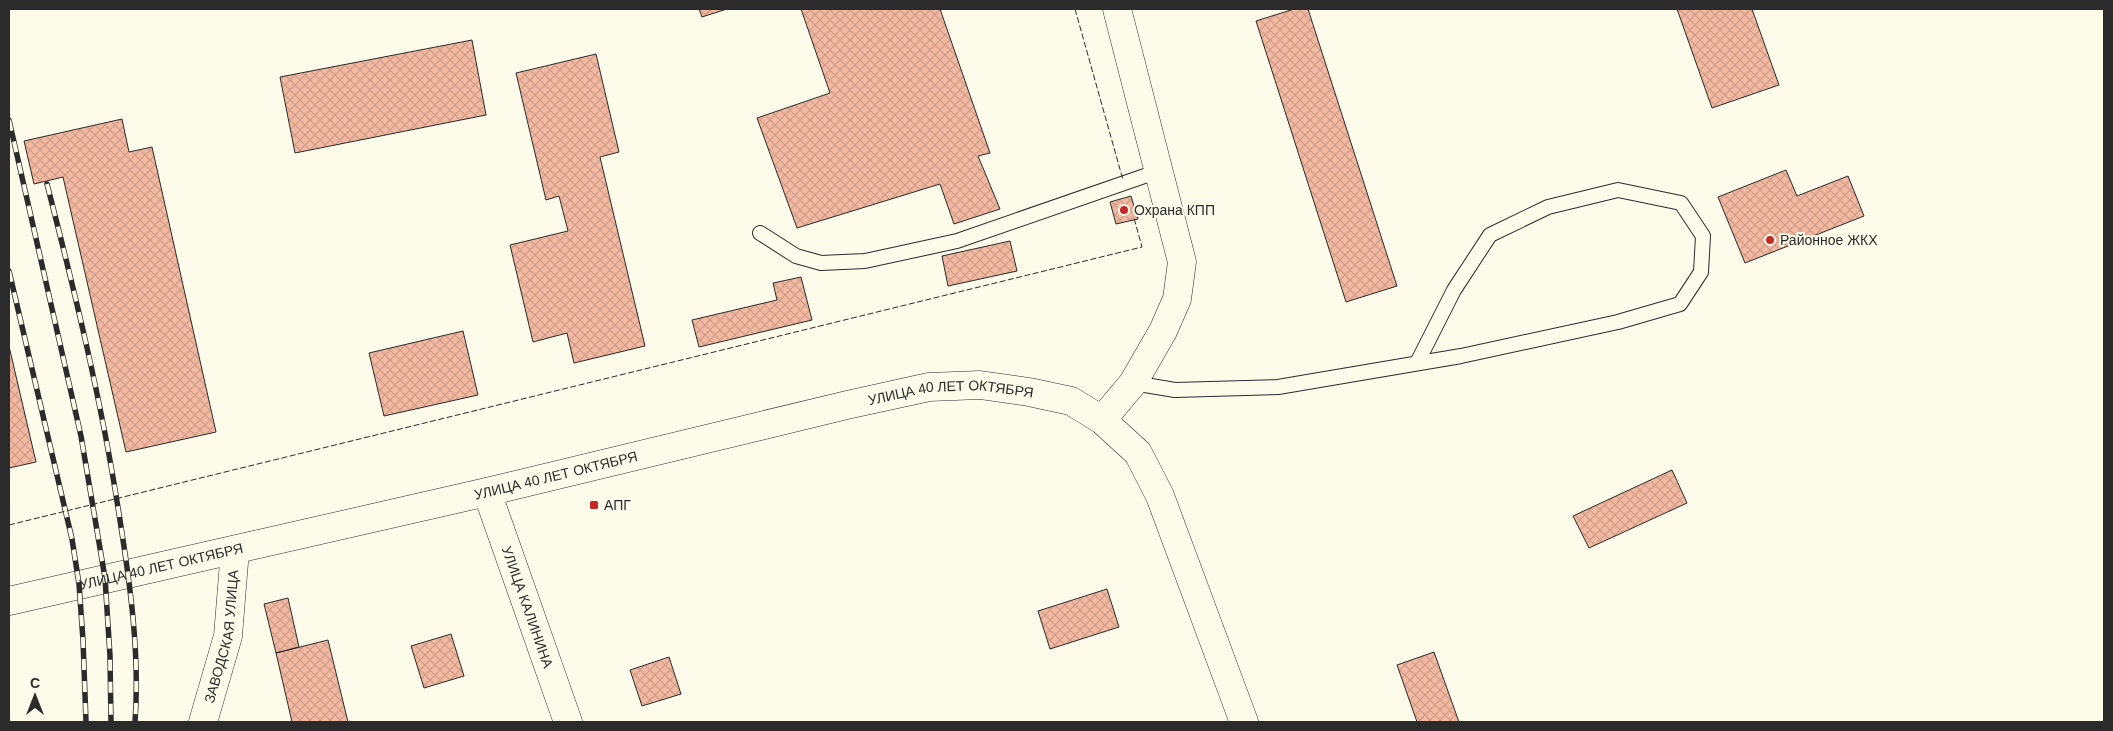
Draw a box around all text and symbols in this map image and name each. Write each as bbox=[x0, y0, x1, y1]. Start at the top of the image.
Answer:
place label: Охрана КПП bbox=[1134, 202, 1215, 218]
marker: Охрана КПП bbox=[1118, 204, 1130, 216]
place label: Районное ЖКХ bbox=[1780, 232, 1878, 248]
marker: Районное ЖКХ bbox=[1764, 234, 1776, 246]
street label: УЛИЦА 40 ЛЕТ ОКТЯБРЯ bbox=[866, 377, 1035, 408]
street label: УЛИЦА 40 ЛЕТ ОКТЯБРЯ bbox=[473, 448, 639, 503]
place label: АПГ bbox=[604, 497, 631, 513]
marker: АПГ bbox=[588, 499, 600, 511]
street label: УЛИЦА 40 ЛЕТ ОКТЯБРЯ bbox=[78, 540, 245, 593]
street label: УЛИЦА КАЛИНИНА bbox=[499, 544, 557, 671]
street label: ЗАВОДСКАЯ УЛИЦА bbox=[201, 569, 241, 705]
north arrow bbox=[10, 671, 60, 721]
text: С bbox=[30, 675, 40, 691]

